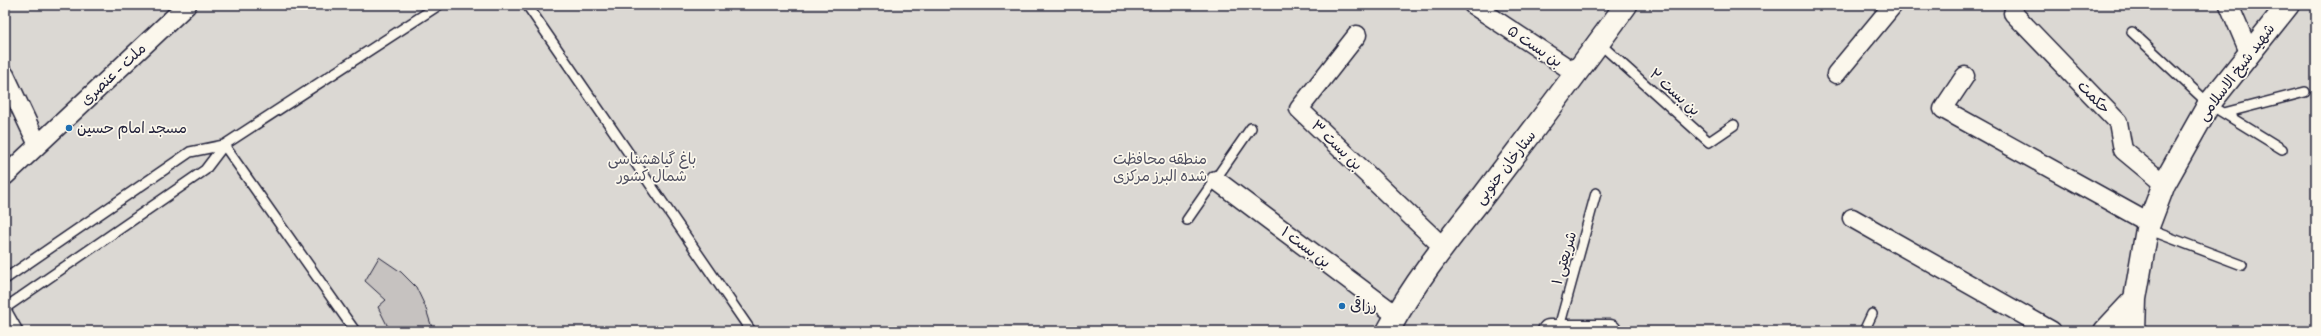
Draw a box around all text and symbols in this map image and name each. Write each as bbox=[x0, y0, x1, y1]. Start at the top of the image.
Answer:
street label: شهید شیخ الاسلامی bbox=[2194, 20, 2279, 125]
street label: بن بست ۵ bbox=[1504, 21, 1566, 71]
street label: ملت - عنصری bbox=[76, 39, 150, 109]
street label: بن بست ۲ bbox=[1646, 65, 1704, 119]
street label: حکمت bbox=[2074, 77, 2114, 117]
street label: بن بست ۳ bbox=[1308, 116, 1366, 174]
place label: مسجد امام حسین bbox=[77, 119, 187, 139]
marker: مسجد امام حسین bbox=[64, 123, 74, 133]
street label: ستارخان جنوبی bbox=[1470, 126, 1540, 208]
park label: باغ گیاهشناسی شمال کشور bbox=[608, 150, 696, 185]
park label: منطقه محافظت شده البرز مرکزی bbox=[1113, 150, 1207, 185]
street label: بن بست ۱ bbox=[1278, 223, 1334, 271]
street label: شریعتی ۱ bbox=[1548, 229, 1581, 287]
place label: رزاقی bbox=[1350, 295, 1377, 315]
marker: رزاقی bbox=[1337, 301, 1347, 311]

